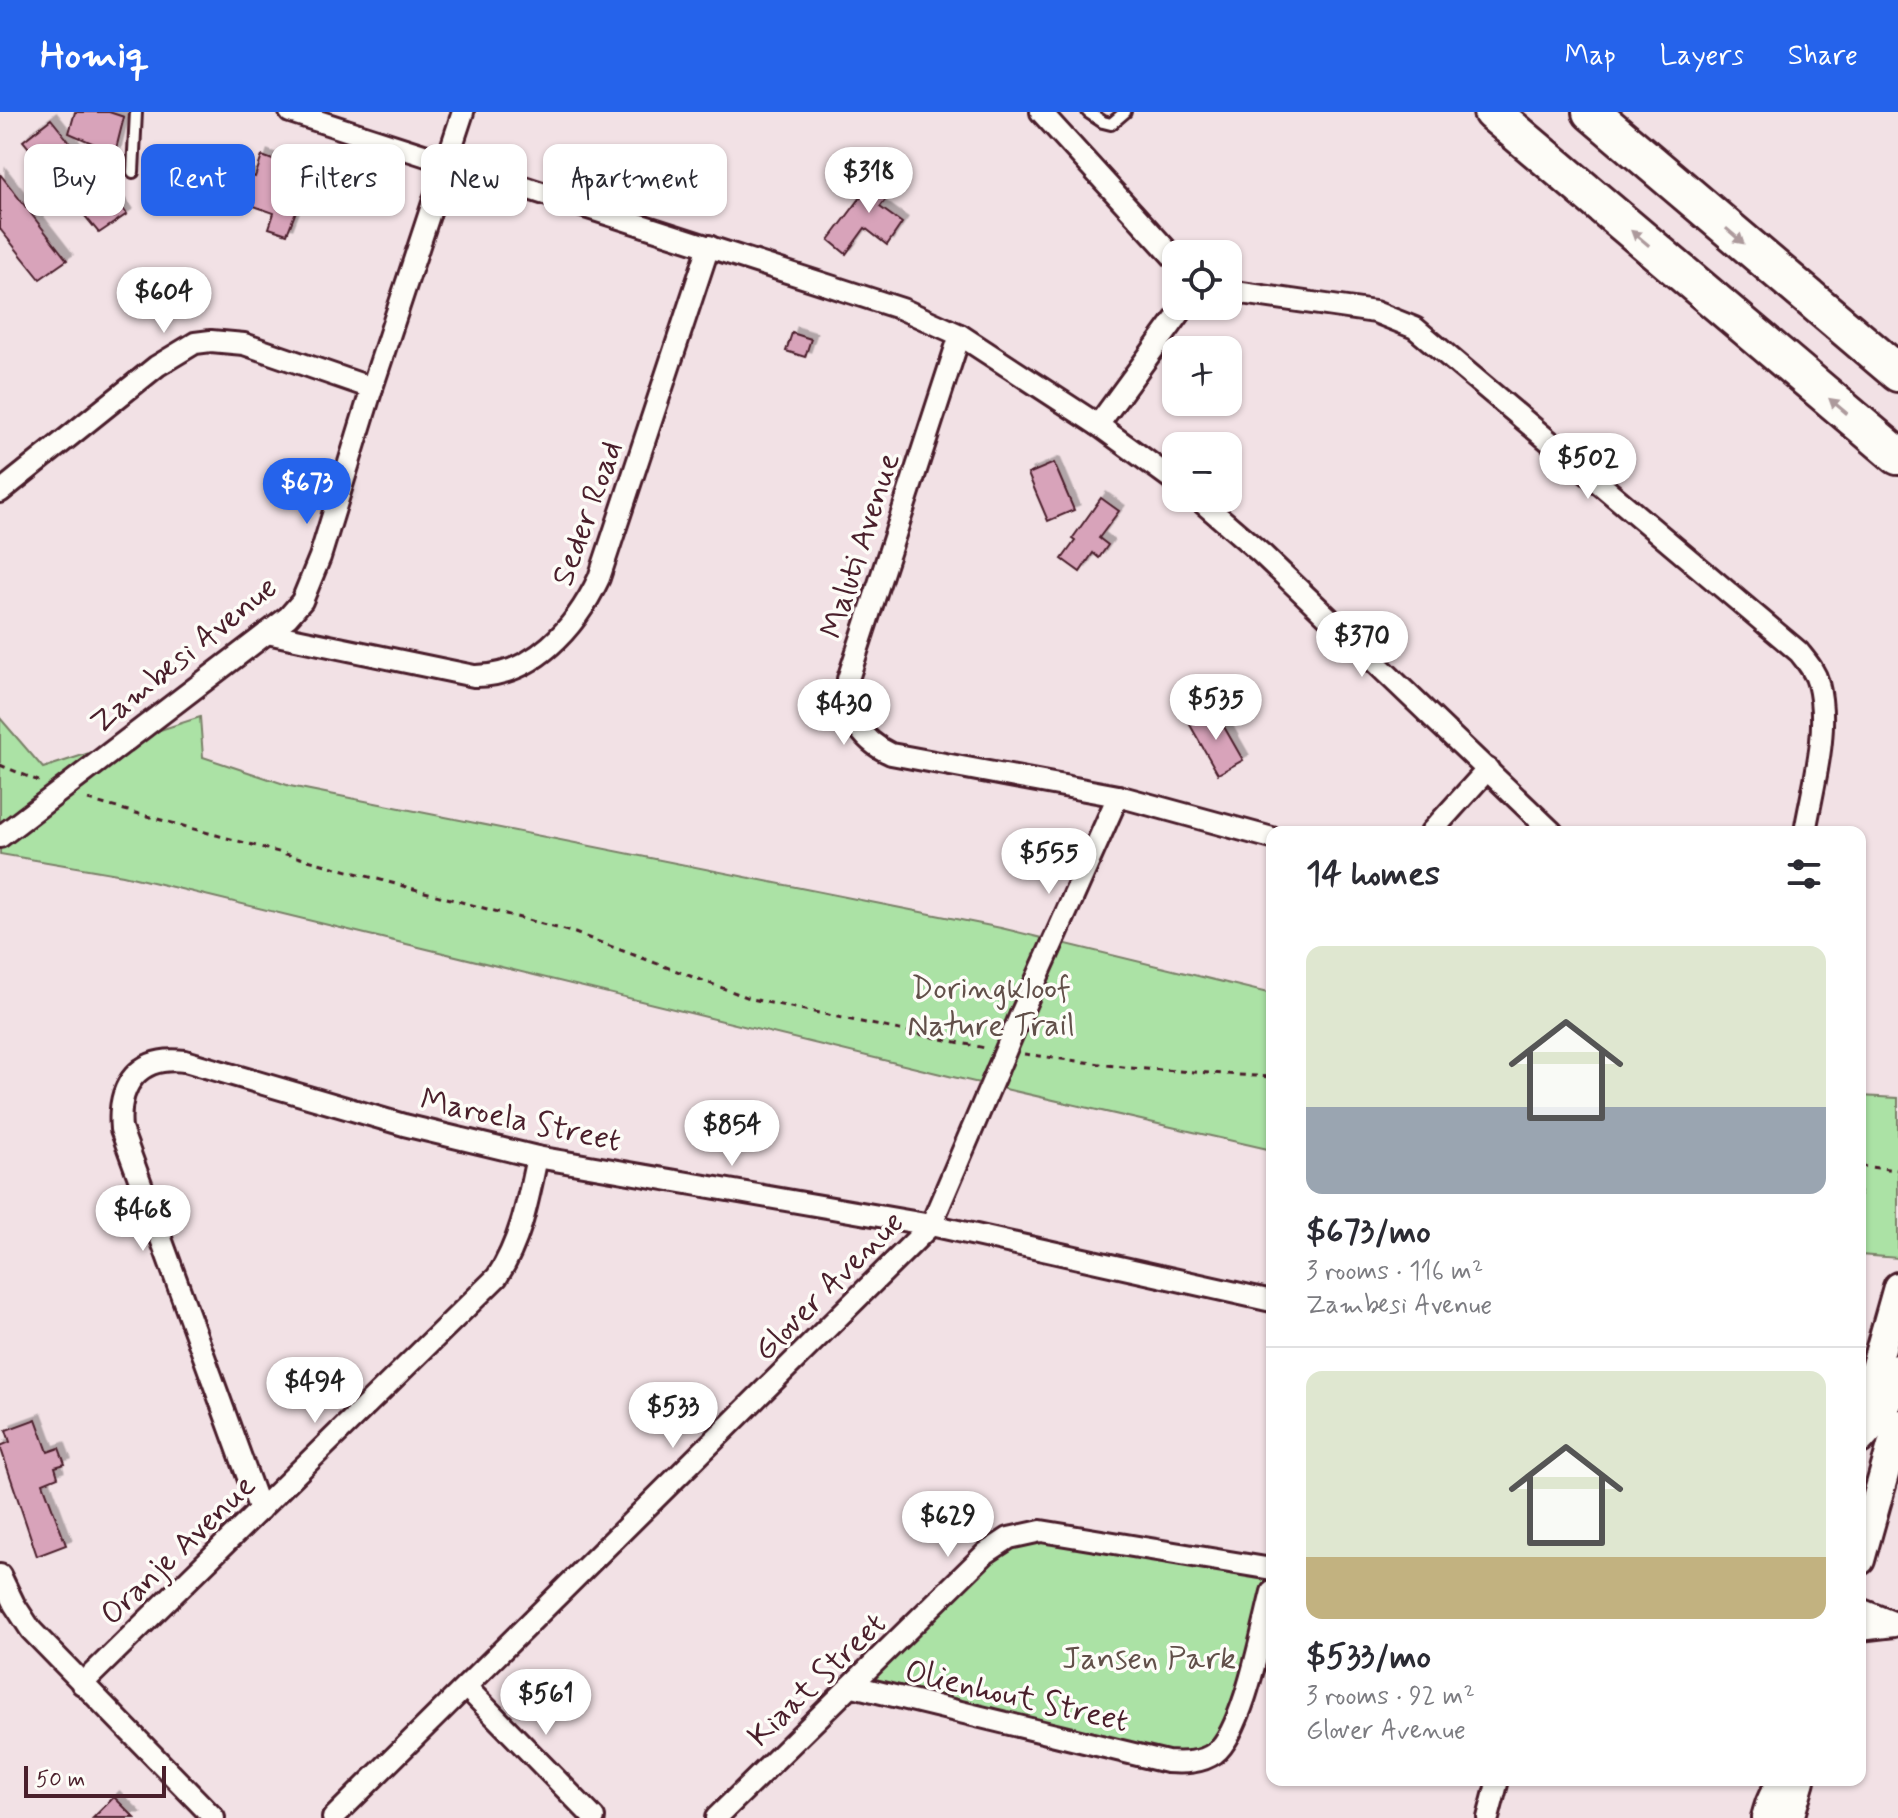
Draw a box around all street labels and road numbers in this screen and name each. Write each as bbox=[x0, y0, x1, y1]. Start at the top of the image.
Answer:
street label: Seder Road bbox=[542, 435, 633, 592]
street label: Maluti Avenue bbox=[811, 447, 911, 644]
street label: Zambesi Avenue bbox=[82, 567, 287, 744]
street label: Maroela Street bbox=[416, 1079, 625, 1163]
street label: Glover Avenue bbox=[745, 1202, 914, 1371]
street label: Oranje Avenue bbox=[92, 1466, 265, 1635]
street label: Kiaat Street bbox=[739, 1604, 896, 1757]
street label: Olienhout Street bbox=[901, 1651, 1132, 1743]

